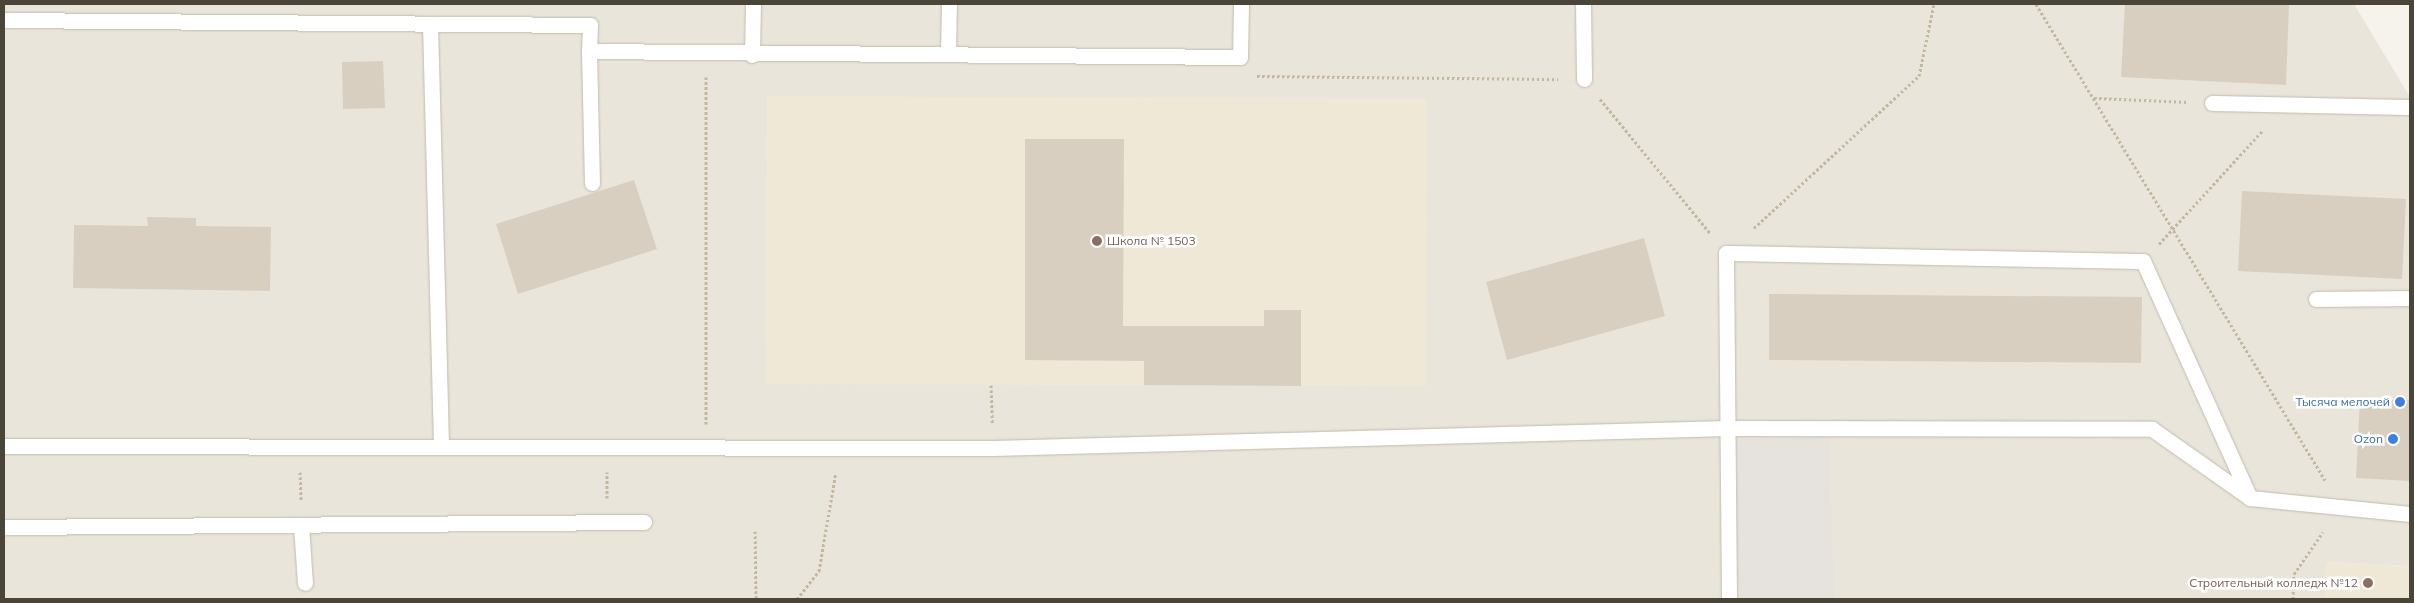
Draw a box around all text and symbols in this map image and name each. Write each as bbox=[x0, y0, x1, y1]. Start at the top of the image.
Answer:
place label: Школа № 1503 bbox=[1107, 234, 1196, 248]
marker: Школа № 1503 bbox=[1091, 235, 1103, 247]
place label: Тысяча мелочей bbox=[2296, 395, 2390, 409]
marker: Тысяча мелочей bbox=[2394, 396, 2406, 408]
place label: Ozon bbox=[2354, 432, 2383, 446]
marker: Ozon bbox=[2387, 433, 2399, 445]
place label: Строительный колледж №12 bbox=[2189, 576, 2358, 590]
marker: Строительный колледж №12 bbox=[2362, 577, 2374, 589]

